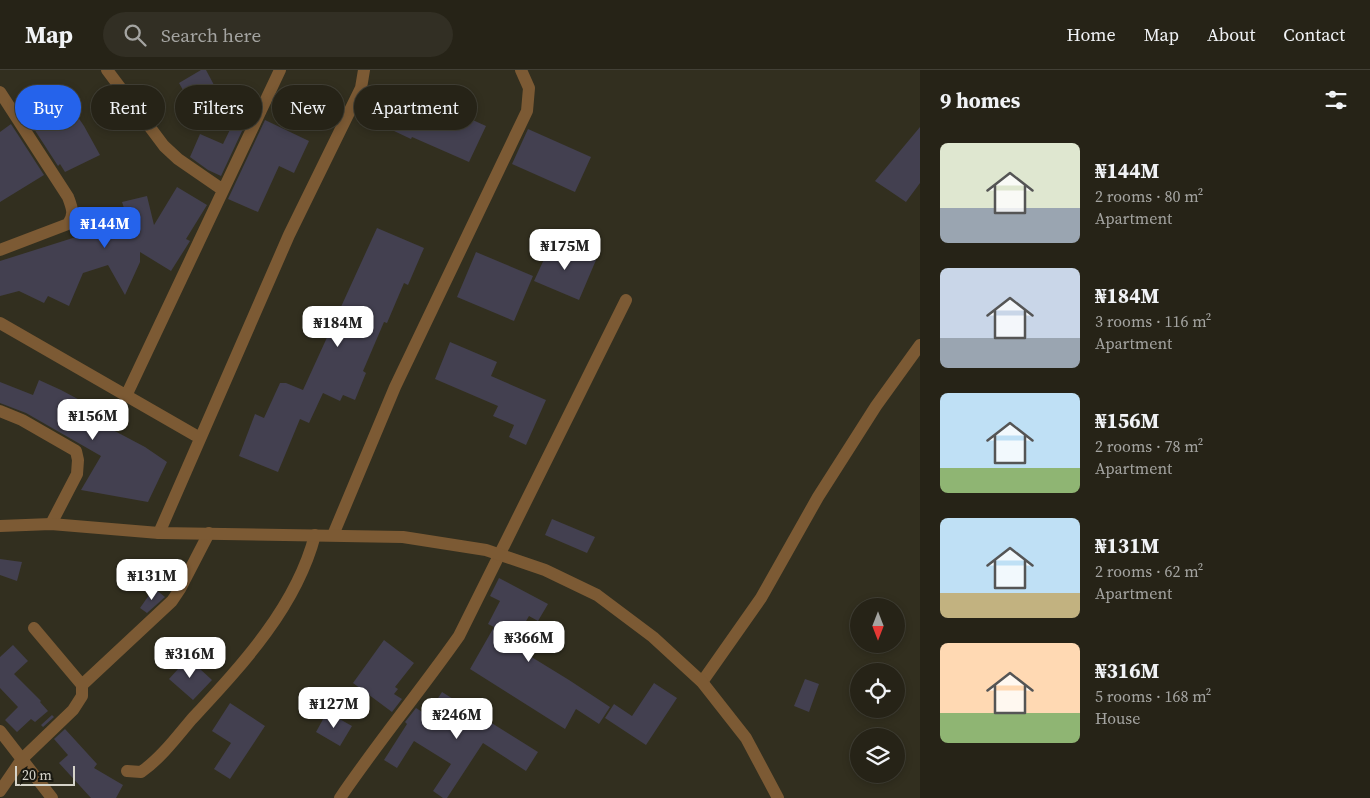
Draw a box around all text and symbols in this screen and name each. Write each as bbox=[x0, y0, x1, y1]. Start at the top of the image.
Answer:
search box bbox=[103, 12, 453, 57]
text: Map bbox=[25, 18, 73, 51]
icon: search bbox=[121, 21, 149, 49]
text: Search here bbox=[161, 22, 261, 48]
text: Home bbox=[1067, 22, 1116, 47]
text: Map bbox=[1144, 22, 1179, 47]
text: About bbox=[1207, 22, 1255, 47]
text: Contact bbox=[1283, 22, 1345, 47]
chip: Buy bbox=[15, 85, 81, 130]
chip: Rent bbox=[91, 85, 165, 130]
chip: Filters bbox=[175, 85, 262, 130]
chip: New bbox=[272, 85, 344, 130]
chip: Apartment bbox=[354, 85, 477, 130]
text: 9 homes bbox=[940, 86, 1020, 115]
icon: filters bbox=[1322, 86, 1350, 114]
text: ₦144M bbox=[1095, 156, 1159, 185]
icon: home bbox=[980, 163, 1040, 223]
text: 2 rooms · 80 m² bbox=[1095, 185, 1203, 207]
pin: ₦144M bbox=[70, 206, 140, 249]
text: Apartment bbox=[1095, 207, 1172, 229]
text: ₦144M bbox=[80, 212, 130, 234]
pin: ₦175M bbox=[530, 228, 600, 271]
text: ₦175M bbox=[540, 234, 590, 256]
text: ₦184M bbox=[1095, 281, 1159, 310]
icon: home bbox=[980, 288, 1040, 348]
pin: ₦184M bbox=[303, 306, 373, 348]
text: 3 rooms · 116 m² bbox=[1095, 310, 1211, 332]
text: ₦184M bbox=[313, 311, 363, 333]
text: Apartment bbox=[1095, 332, 1172, 354]
pin: ₦156M bbox=[58, 398, 128, 441]
text: ₦156M bbox=[68, 404, 118, 426]
text: ₦156M bbox=[1095, 406, 1159, 435]
icon: home bbox=[980, 413, 1040, 473]
text: 2 rooms · 78 m² bbox=[1095, 435, 1203, 457]
text: Apartment bbox=[1095, 457, 1172, 479]
text: ₦131M bbox=[1095, 531, 1159, 560]
icon: home bbox=[980, 538, 1040, 598]
pin: ₦131M bbox=[117, 558, 187, 601]
text: 2 rooms · 62 m² bbox=[1095, 560, 1203, 582]
text: ₦131M bbox=[127, 564, 177, 586]
text: Apartment bbox=[1095, 582, 1172, 604]
north arrow bbox=[850, 598, 905, 652]
map controls bbox=[850, 598, 905, 783]
pin: ₦366M bbox=[494, 620, 564, 663]
text: ₦366M bbox=[504, 626, 554, 648]
pin: ₦316M bbox=[155, 636, 225, 679]
text: ₦316M bbox=[165, 642, 215, 664]
text: ₦316M bbox=[1095, 656, 1159, 685]
button: locate bbox=[850, 663, 905, 718]
icon: home bbox=[980, 663, 1040, 723]
text: 5 rooms · 168 m² bbox=[1095, 685, 1211, 707]
pin: ₦127M bbox=[299, 686, 369, 729]
text: ₦127M bbox=[309, 692, 359, 714]
pin: ₦246M bbox=[422, 698, 492, 740]
text: ₦246M bbox=[432, 703, 482, 725]
text: House bbox=[1095, 707, 1140, 729]
button: layers bbox=[850, 728, 905, 783]
scale bar bbox=[15, 763, 75, 786]
text: 20 m bbox=[22, 765, 52, 785]

